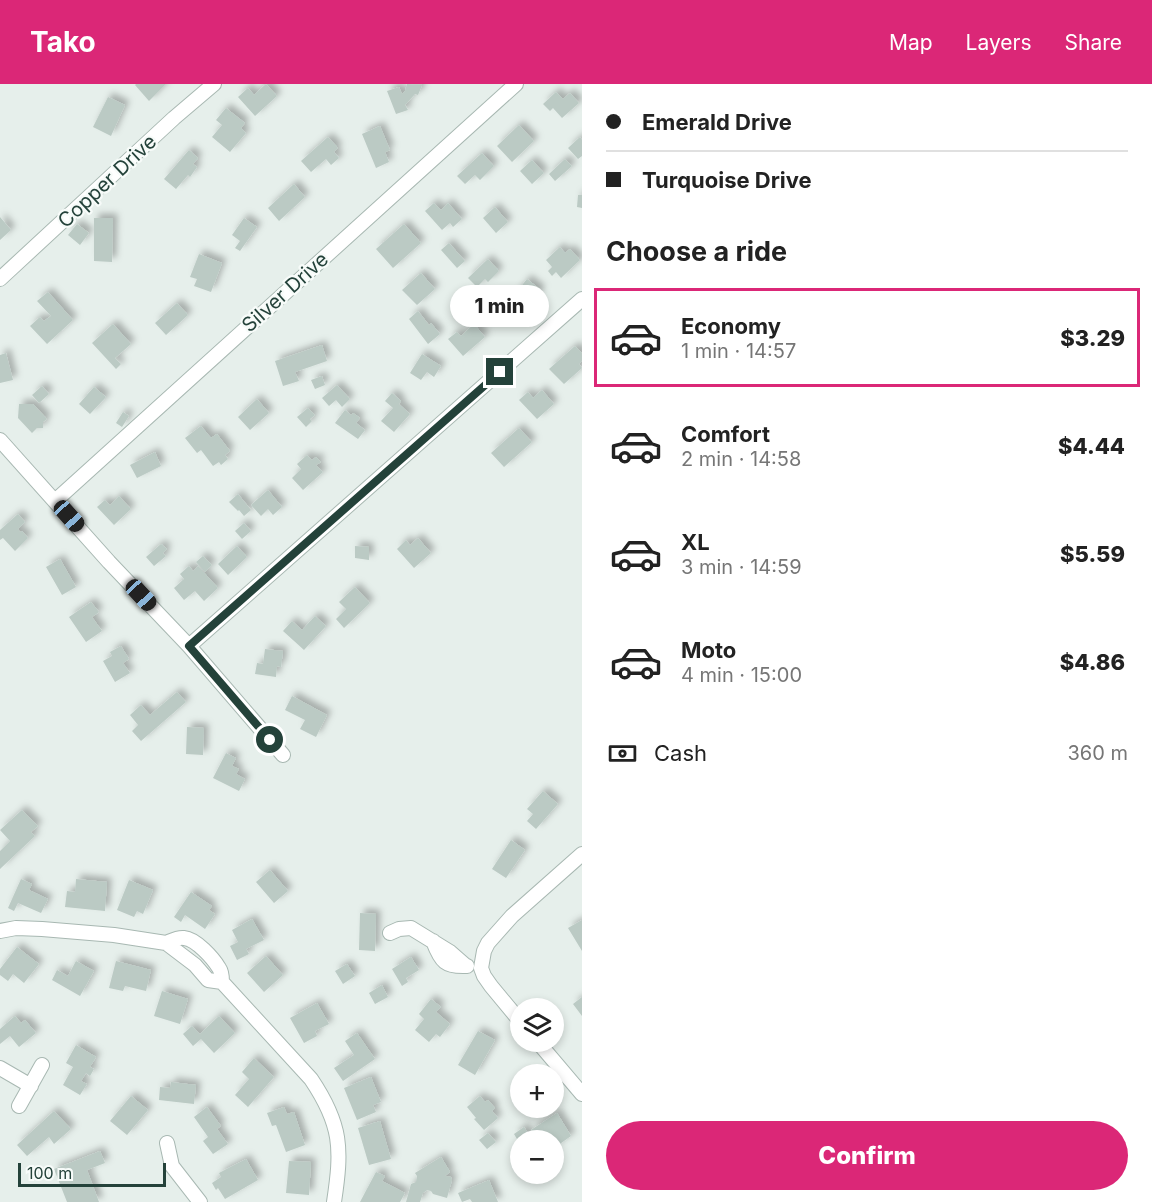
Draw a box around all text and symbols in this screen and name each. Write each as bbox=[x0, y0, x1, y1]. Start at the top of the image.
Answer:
text: Tako bbox=[30, 25, 96, 59]
text: Map bbox=[889, 30, 933, 55]
text: Layers bbox=[966, 30, 1032, 55]
text: Share bbox=[1065, 30, 1122, 55]
text: Emerald Drive bbox=[642, 109, 792, 135]
street label: Copper Drive bbox=[53, 129, 161, 233]
text: Turquoise Drive bbox=[642, 167, 812, 193]
text: Choose a ride bbox=[606, 235, 787, 268]
street label: Silver Drive bbox=[237, 247, 333, 337]
callout: 1 min bbox=[450, 285, 550, 327]
text: 1 min bbox=[474, 294, 525, 318]
icon: car bbox=[609, 311, 663, 365]
text: Economy bbox=[681, 313, 781, 339]
text: $3.29 bbox=[1060, 325, 1125, 351]
text: 1 min · 14:57 bbox=[681, 339, 796, 363]
route end bbox=[486, 358, 513, 385]
icon: car bbox=[609, 419, 663, 473]
text: Comfort bbox=[681, 421, 770, 447]
text: $4.44 bbox=[1058, 433, 1125, 459]
text: 2 min · 14:58 bbox=[681, 447, 801, 471]
car bbox=[50, 497, 88, 535]
icon: car bbox=[609, 527, 663, 581]
text: XL bbox=[681, 529, 710, 555]
text: $5.59 bbox=[1060, 541, 1125, 567]
text: 3 min · 14:59 bbox=[681, 555, 802, 579]
car bbox=[122, 576, 160, 614]
icon: car bbox=[609, 635, 663, 689]
text: Moto bbox=[681, 637, 736, 663]
text: $4.86 bbox=[1060, 649, 1125, 675]
text: 4 min · 15:00 bbox=[681, 663, 802, 687]
route start bbox=[256, 726, 283, 753]
icon: cash bbox=[606, 737, 639, 770]
text: Cash bbox=[654, 740, 707, 766]
text: 360 m bbox=[1067, 741, 1128, 765]
map controls bbox=[510, 998, 564, 1184]
button: layers bbox=[510, 998, 564, 1052]
button: + bbox=[510, 1064, 564, 1118]
button: Confirm bbox=[606, 1121, 1128, 1190]
button: − bbox=[510, 1130, 564, 1184]
scale bar bbox=[18, 1160, 166, 1188]
text: 100 m bbox=[27, 1163, 72, 1183]

